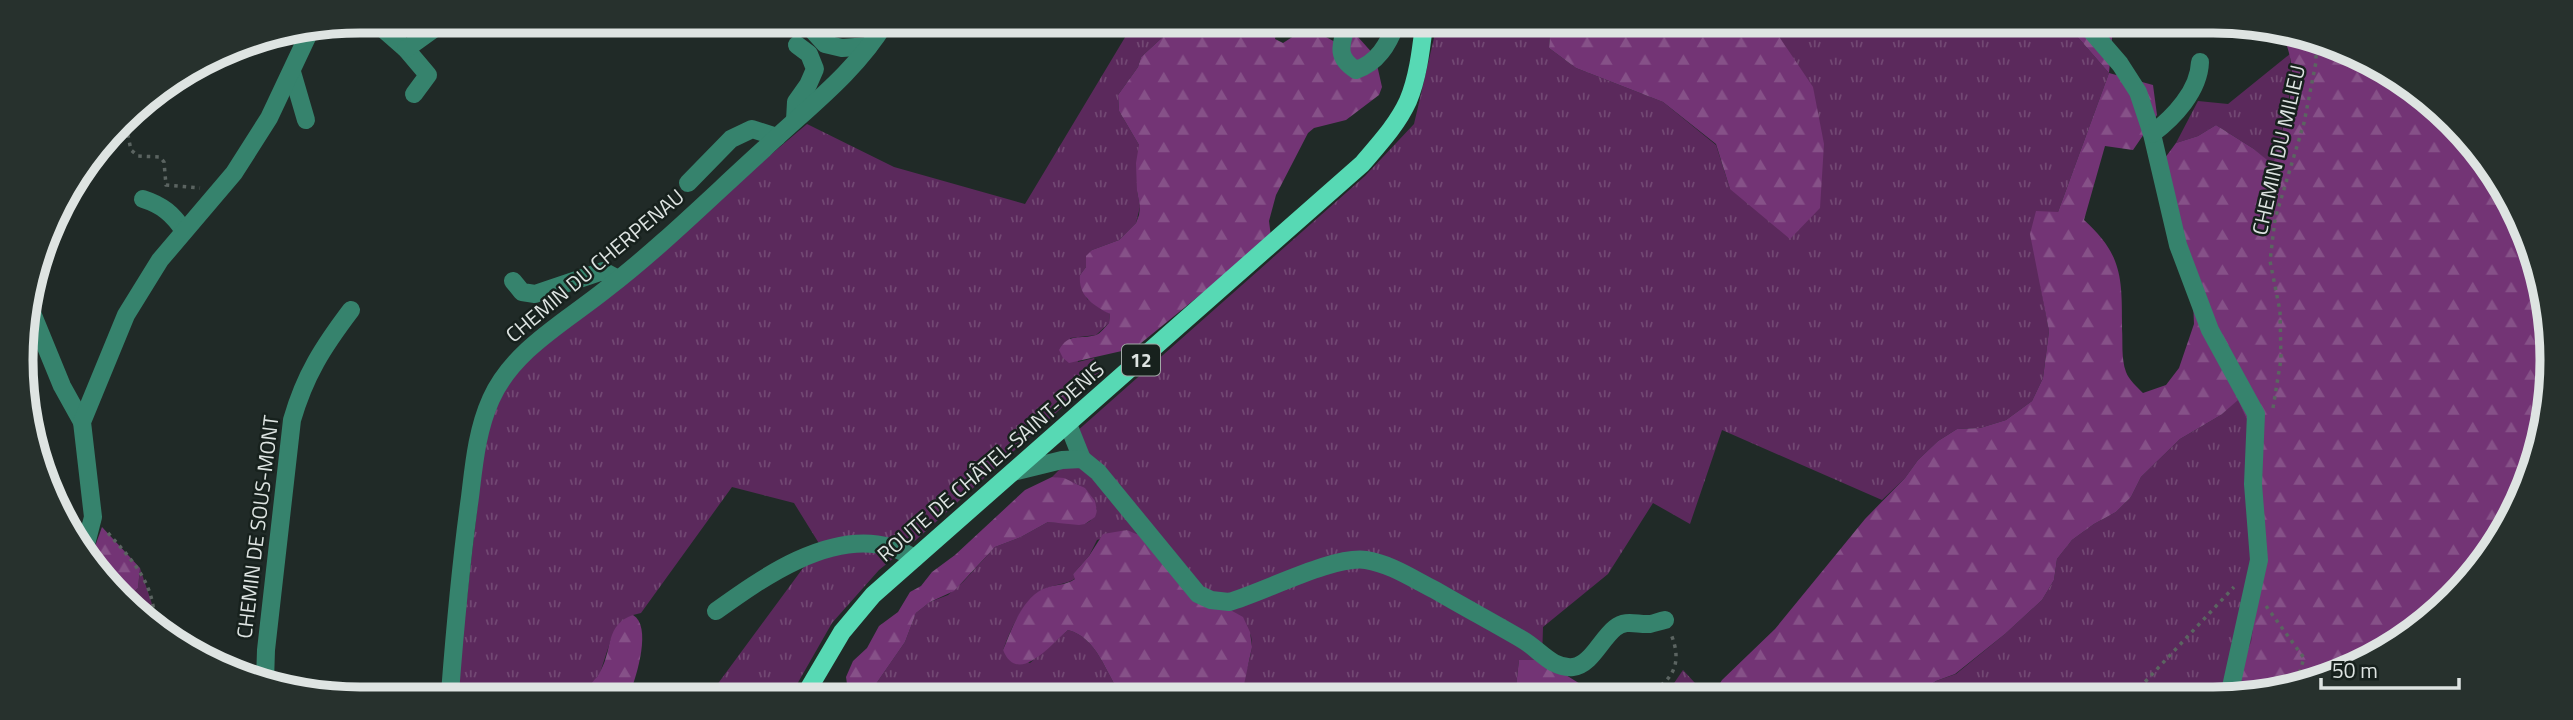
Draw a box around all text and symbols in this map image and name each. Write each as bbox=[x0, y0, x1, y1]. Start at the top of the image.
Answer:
street label: CHEMIN DU MILIEU bbox=[2243, 62, 2313, 238]
street label: CHEMIN DU CHERPENAU bbox=[498, 181, 691, 350]
road number: 12 bbox=[1122, 344, 1160, 376]
street label: ROUTE DE CHÂTEL-SAINT-DENIS bbox=[870, 353, 1111, 569]
street label: CHEMIN DE SOUS-MONT bbox=[227, 413, 287, 640]
scale bar bbox=[2321, 646, 2459, 690]
text: 50 m bbox=[2332, 654, 2378, 686]

